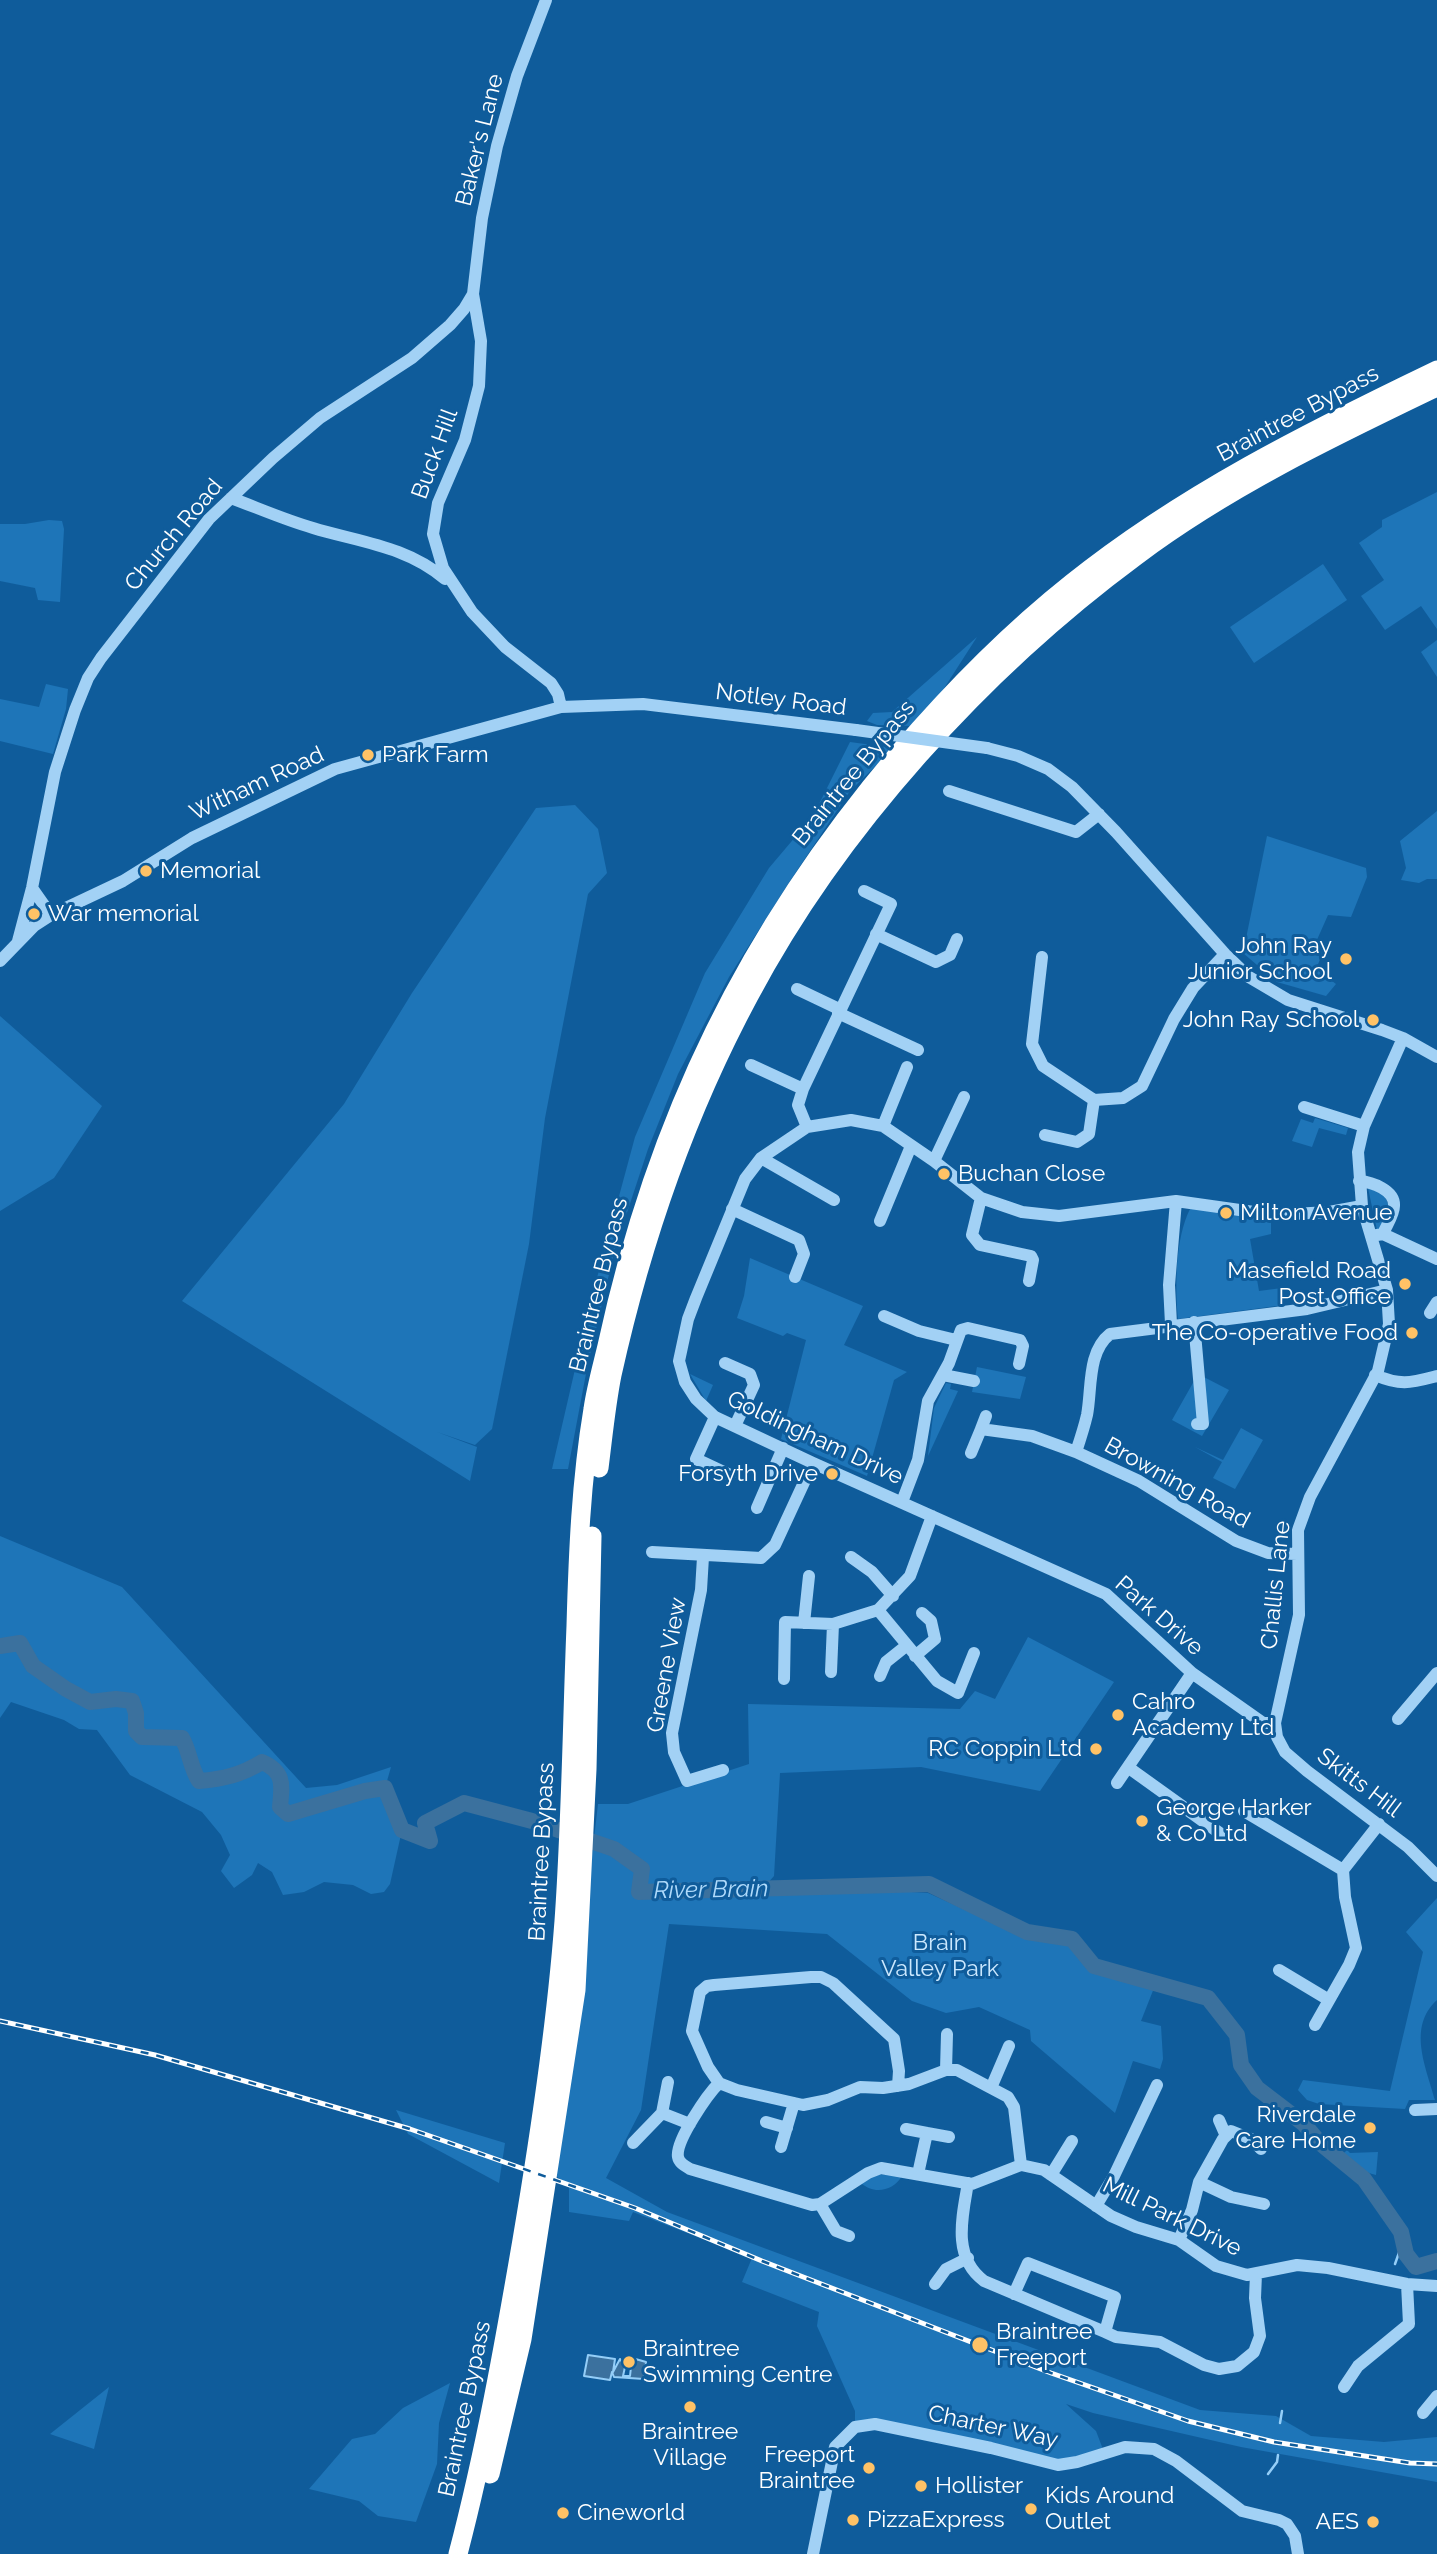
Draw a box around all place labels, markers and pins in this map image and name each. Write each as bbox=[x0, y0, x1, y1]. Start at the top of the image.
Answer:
place label: Park Farm bbox=[382, 741, 489, 769]
marker: Park Farm bbox=[360, 747, 376, 763]
place label: Memorial bbox=[160, 857, 260, 885]
marker: Memorial bbox=[138, 863, 154, 879]
place label: War memorial bbox=[48, 900, 199, 928]
marker: War memorial bbox=[26, 906, 42, 922]
place label: John Ray Junior School bbox=[1188, 932, 1332, 986]
marker: John Ray Junior School bbox=[1338, 951, 1354, 967]
place label: John Ray School bbox=[1183, 1006, 1359, 1034]
marker: John Ray School bbox=[1365, 1012, 1381, 1028]
place label: Buchan Close bbox=[958, 1160, 1105, 1188]
marker: Buchan Close bbox=[936, 1166, 952, 1182]
place label: Milton Avenue bbox=[1240, 1199, 1393, 1227]
marker: Milton Avenue bbox=[1218, 1205, 1234, 1221]
place label: Masefield Road Post Office bbox=[1227, 1257, 1391, 1311]
marker: Masefield Road Post Office bbox=[1397, 1276, 1413, 1292]
place label: The Co-operative Food bbox=[1152, 1319, 1398, 1347]
marker: The Co-operative Food bbox=[1404, 1325, 1420, 1341]
place label: Forsyth Drive bbox=[678, 1460, 818, 1488]
marker: Forsyth Drive bbox=[824, 1466, 840, 1482]
place label: Cahro Academy Ltd bbox=[1132, 1688, 1274, 1742]
marker: Cahro Academy Ltd bbox=[1110, 1707, 1126, 1723]
place label: RC Coppin Ltd bbox=[928, 1735, 1082, 1763]
marker: RC Coppin Ltd bbox=[1088, 1741, 1104, 1757]
place label: George Harker & Co Ltd bbox=[1156, 1794, 1312, 1848]
marker: George Harker & Co Ltd bbox=[1134, 1813, 1150, 1829]
place label: Riverdale Care Home bbox=[1236, 2101, 1356, 2155]
marker: Riverdale Care Home bbox=[1362, 2120, 1378, 2136]
place label: Braintree Freeport bbox=[996, 2318, 1093, 2372]
place label: Braintree Swimming Centre bbox=[643, 2335, 833, 2389]
marker: Braintree Freeport bbox=[970, 2335, 990, 2355]
marker: Braintree Swimming Centre bbox=[621, 2354, 637, 2370]
marker: Braintree Village bbox=[682, 2399, 698, 2415]
place label: Braintree Village bbox=[642, 2418, 738, 2472]
place label: Freeport Braintree bbox=[758, 2441, 855, 2495]
marker: Freeport Braintree bbox=[861, 2460, 877, 2476]
place label: Hollister bbox=[935, 2472, 1023, 2500]
marker: Hollister bbox=[913, 2478, 929, 2494]
place label: Kids Around Outlet bbox=[1045, 2482, 1174, 2536]
place label: Cineworld bbox=[577, 2499, 685, 2527]
marker: Kids Around Outlet bbox=[1023, 2501, 1039, 2517]
marker: Cineworld bbox=[555, 2505, 571, 2521]
place label: PizzaExpress bbox=[867, 2506, 1005, 2534]
place label: AES bbox=[1316, 2508, 1359, 2536]
marker: PizzaExpress bbox=[845, 2512, 861, 2528]
marker: AES bbox=[1365, 2514, 1381, 2530]

